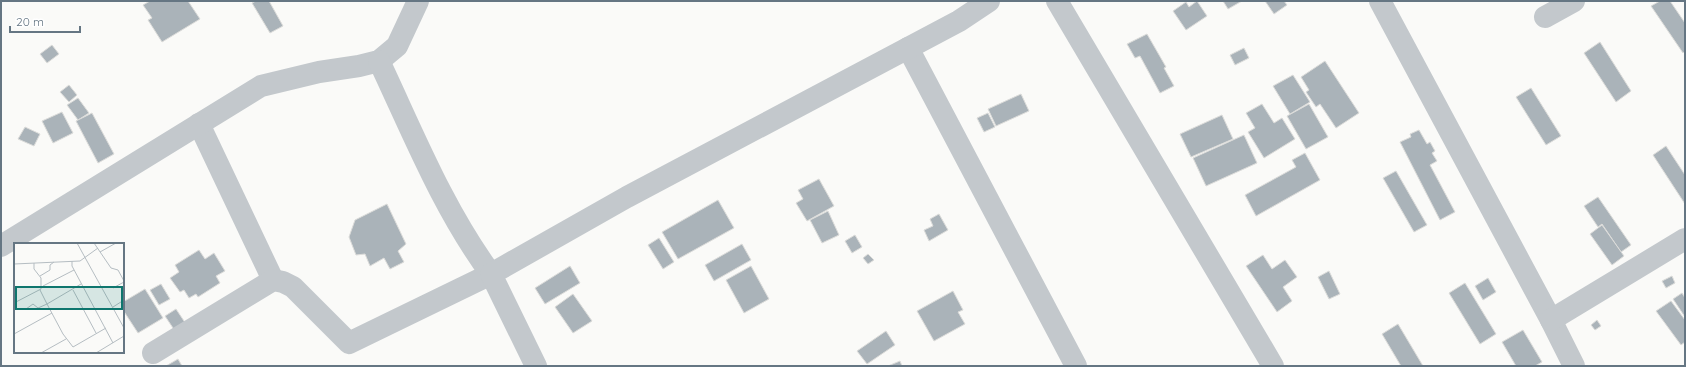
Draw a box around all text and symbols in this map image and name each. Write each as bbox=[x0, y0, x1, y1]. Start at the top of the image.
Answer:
scale bar bbox=[10, 8, 80, 34]
text: 20 m bbox=[16, 14, 44, 29]
inset map bbox=[14, 243, 124, 353]

